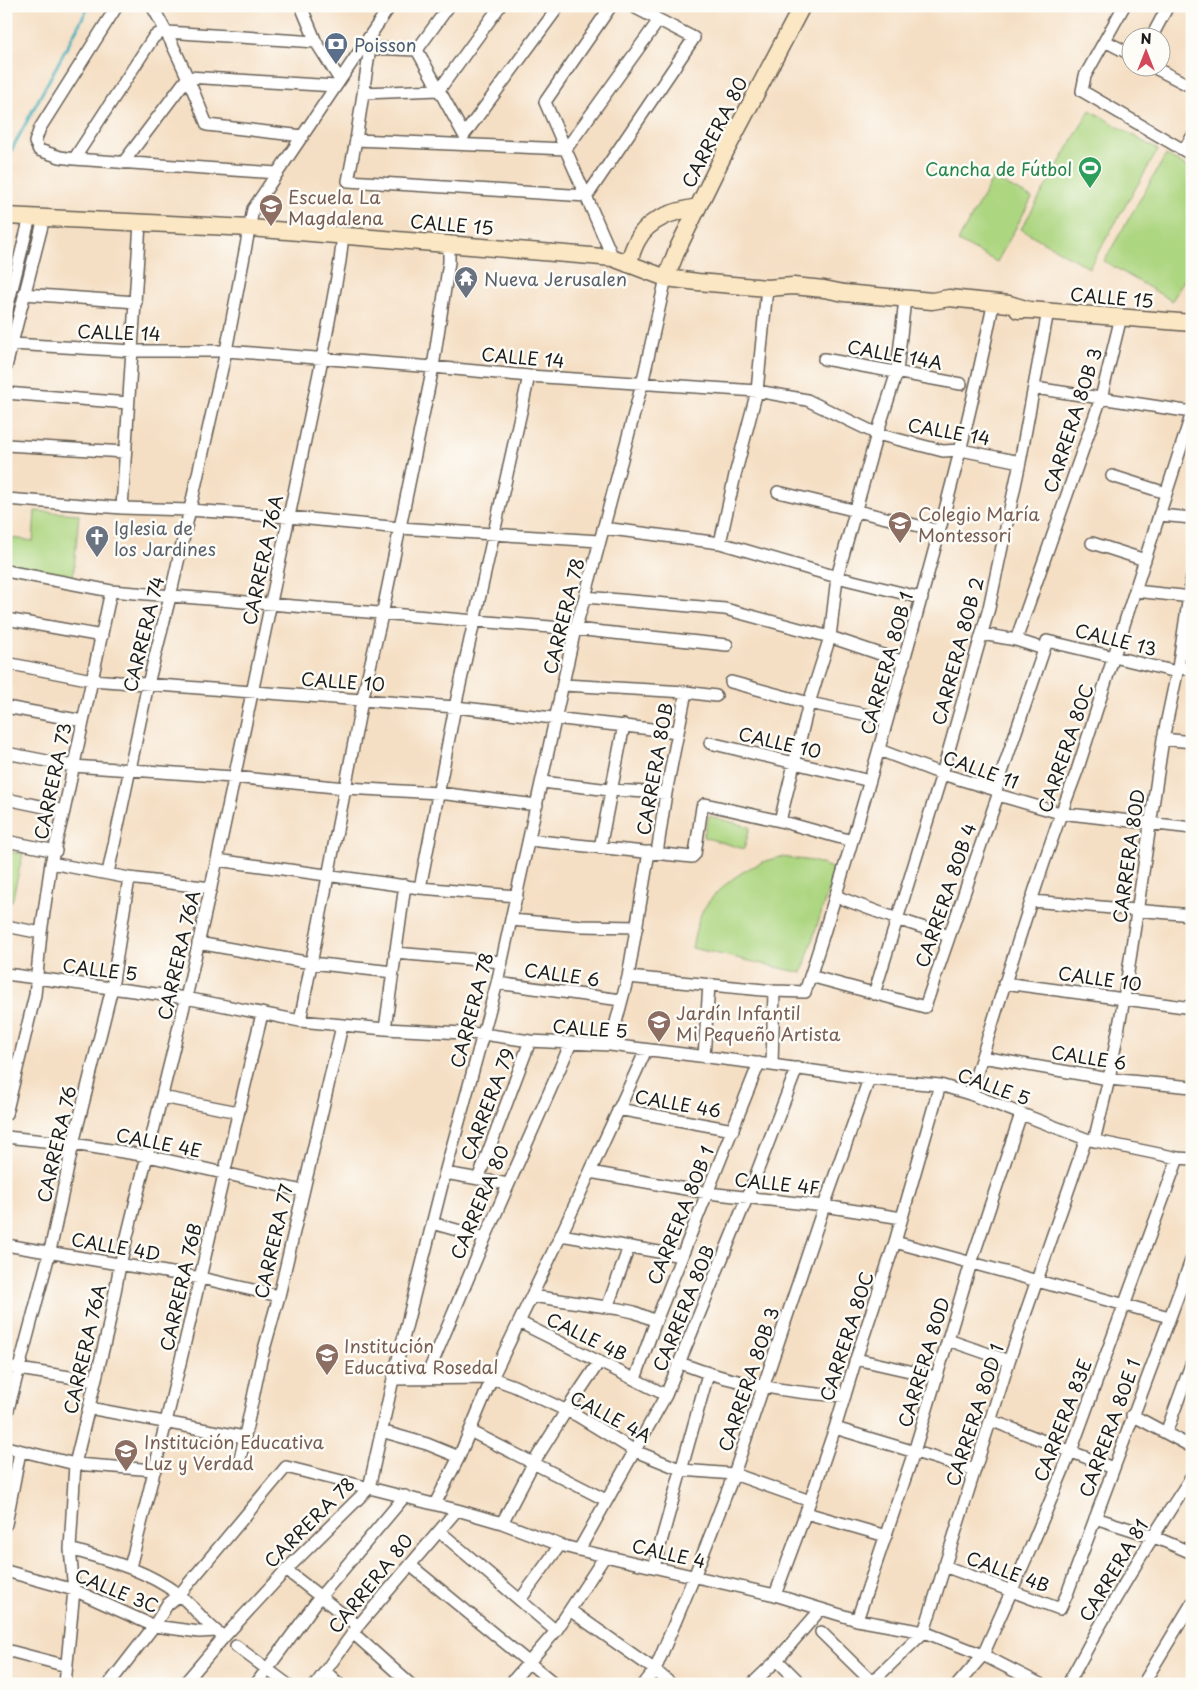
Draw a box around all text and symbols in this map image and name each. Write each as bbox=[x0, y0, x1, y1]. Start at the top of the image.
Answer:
north arrow bbox=[1120, 28, 1170, 78]
text: N bbox=[1140, 28, 1152, 49]
bank icon: Poisson bbox=[323, 31, 349, 65]
place label: Poisson bbox=[354, 31, 417, 58]
street label: CARRERA 80 bbox=[674, 72, 754, 192]
place label: Cancha de Fútbol bbox=[925, 155, 1072, 182]
sports icon: Cancha de Fútbol bbox=[1077, 155, 1103, 189]
place label: Escuela La Magdalena bbox=[288, 183, 384, 231]
school or university icon: Escuela La Magdalena bbox=[258, 193, 284, 227]
street label: CALLE 15 bbox=[409, 207, 495, 241]
temple icon: Nueva Jerusalen bbox=[453, 265, 479, 299]
place label: Nueva Jerusalen bbox=[484, 265, 627, 292]
street label: CALLE 15 bbox=[1069, 280, 1155, 314]
street label: CALLE 14 bbox=[77, 317, 161, 347]
street label: CALLE 14A bbox=[845, 332, 945, 376]
street label: CALLE 14 bbox=[480, 340, 566, 374]
street label: CARRERA 80B 3 bbox=[1036, 344, 1108, 496]
street label: CALLE 14 bbox=[906, 410, 992, 452]
street label: CARRERA 76A bbox=[235, 492, 289, 628]
place label: Colegio María Montessori bbox=[918, 500, 1040, 548]
school or university icon: Colegio María Montessori bbox=[887, 510, 913, 544]
place label: Iglesia de los Jardines bbox=[114, 514, 216, 562]
church icon: Iglesia de los Jardines bbox=[84, 524, 110, 558]
street label: CARRERA 78 bbox=[536, 555, 590, 677]
street label: CARRERA 74 bbox=[116, 573, 170, 695]
street label: CARRERA 80B 2 bbox=[924, 574, 990, 728]
street label: CARRERA 80B 1 bbox=[853, 588, 919, 738]
street label: CALLE 13 bbox=[1072, 616, 1160, 662]
street label: CALLE 10 bbox=[300, 665, 386, 697]
street label: CARRERA 80C bbox=[1030, 680, 1100, 816]
street label: CARRERA 80B bbox=[629, 701, 679, 837]
street label: CALLE 10 bbox=[736, 719, 824, 765]
street label: CARRERA 73 bbox=[26, 720, 78, 842]
street label: CALLE 11 bbox=[940, 743, 1022, 795]
street label: CARRERA 80D bbox=[1105, 787, 1151, 925]
street label: CARRERA 80B 4 bbox=[908, 819, 982, 971]
street label: CARRERA 76A bbox=[150, 887, 206, 1023]
street label: CARRERA 78 bbox=[443, 949, 499, 1071]
street label: CALLE 5 bbox=[61, 951, 139, 987]
street label: CALLE 6 bbox=[523, 955, 601, 993]
street label: CALLE 10 bbox=[1056, 959, 1144, 997]
place label: Jardín Infantil Mi Pequeño Artista bbox=[676, 999, 841, 1047]
school or university icon: Jardín Infantil Mi Pequeño Artista bbox=[646, 1009, 672, 1043]
street label: CALLE 5 bbox=[551, 1012, 629, 1044]
street label: CALLE 6 bbox=[1049, 1038, 1129, 1076]
street label: CARRERA 79 bbox=[453, 1044, 521, 1164]
street label: CALLE 5 bbox=[954, 1060, 1034, 1112]
street label: CALLE 46 bbox=[633, 1082, 723, 1124]
street label: CARRERA 76 bbox=[29, 1083, 83, 1205]
street label: CALLE 4E bbox=[114, 1120, 204, 1164]
street label: CARRERA 80 bbox=[443, 1141, 515, 1263]
street label: CARRERA 80B 1 bbox=[640, 1142, 720, 1288]
street label: CALLE 4F bbox=[733, 1165, 821, 1201]
street label: CARRERA 77 bbox=[247, 1181, 299, 1301]
street label: CARRERA 76B bbox=[152, 1220, 208, 1354]
street label: CALLE 4D bbox=[69, 1225, 163, 1267]
street label: CARRERA 80B bbox=[645, 1241, 721, 1375]
street label: CARRERA 80C bbox=[812, 1268, 880, 1404]
street label: CARRERA 76A bbox=[56, 1281, 112, 1417]
street label: CARRERA 80D bbox=[890, 1293, 956, 1431]
street label: CARRERA 80B 3 bbox=[711, 1303, 785, 1455]
street label: CALLE 4B bbox=[542, 1305, 632, 1367]
place label: Institución Educativa Rosedal bbox=[344, 1332, 499, 1380]
street label: CARRERA 80D 1 bbox=[938, 1340, 1010, 1490]
school or university icon: Institución Educativa Rosedal bbox=[314, 1342, 340, 1376]
street label: CARRERA 83E bbox=[1026, 1355, 1098, 1485]
street label: CARRERA 80E 1 bbox=[1071, 1355, 1147, 1501]
street label: CALLE 4A bbox=[566, 1383, 656, 1449]
place label: Institución Educativa Luz y Verdad bbox=[144, 1428, 324, 1476]
school or university icon: Institución Educativa Luz y Verdad bbox=[113, 1438, 139, 1472]
street label: CARRERA 78 bbox=[257, 1470, 361, 1574]
street label: CARRERA 81 bbox=[1072, 1514, 1154, 1626]
street label: CARRERA 80 bbox=[321, 1527, 419, 1639]
street label: CALLE 4 bbox=[629, 1531, 709, 1575]
street label: CALLE 4B bbox=[963, 1544, 1053, 1598]
street label: CALLE 3C bbox=[71, 1561, 163, 1619]

